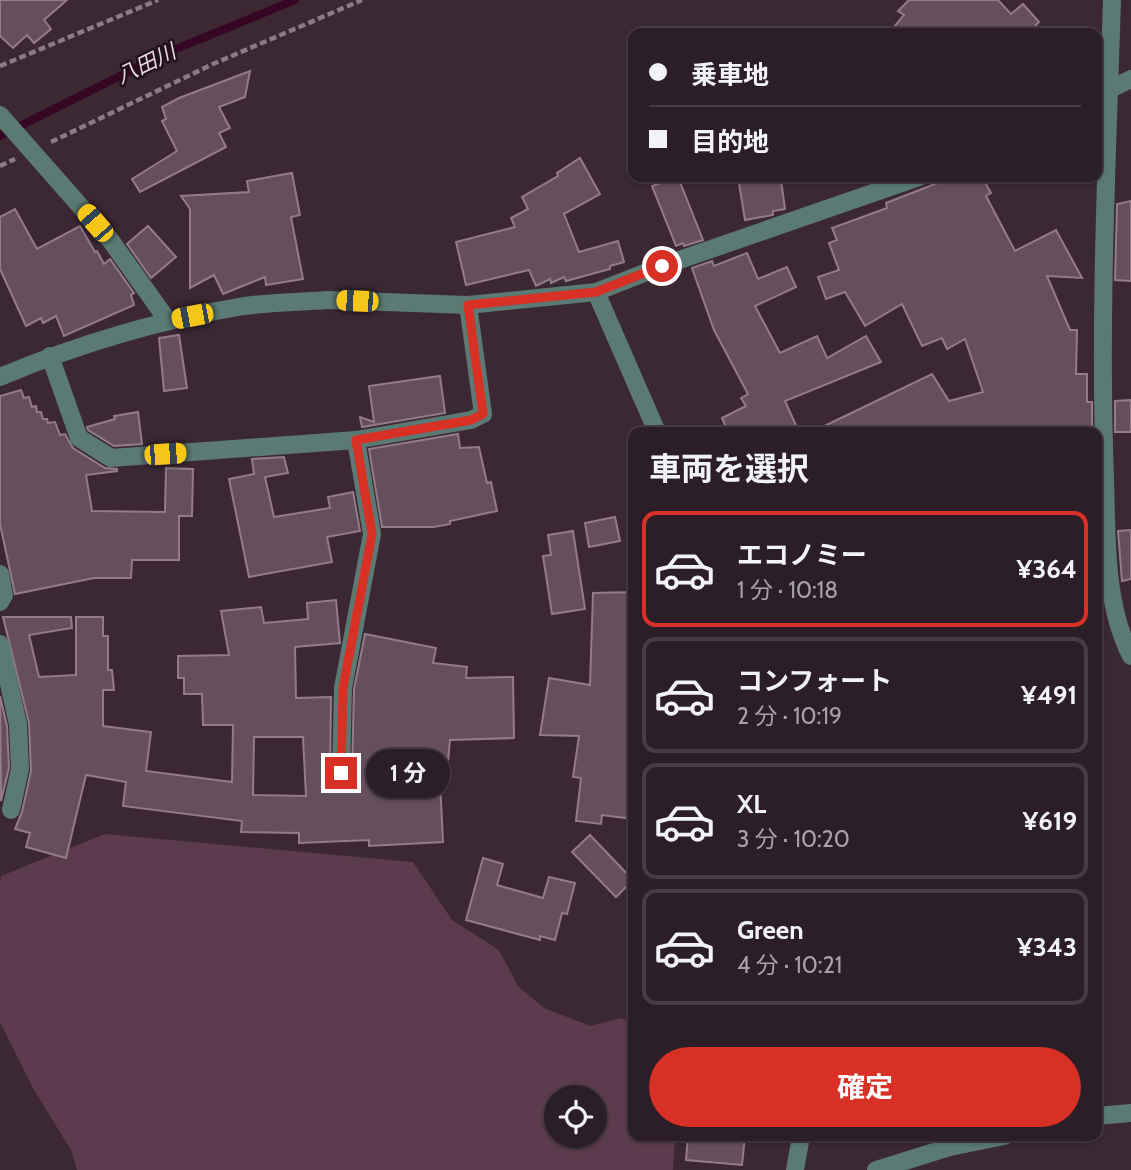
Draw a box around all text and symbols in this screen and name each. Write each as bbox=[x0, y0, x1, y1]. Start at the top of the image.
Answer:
water label: 八田川 bbox=[112, 38, 181, 89]
text: 乗車地 bbox=[691, 59, 769, 91]
text: 目的地 bbox=[691, 126, 769, 158]
car bbox=[74, 200, 117, 246]
route start bbox=[646, 250, 678, 282]
car bbox=[336, 290, 379, 312]
car bbox=[170, 302, 215, 330]
car bbox=[144, 442, 187, 466]
text: 車両を選択 bbox=[649, 449, 809, 488]
icon: car bbox=[653, 538, 716, 601]
text: エコノミー bbox=[737, 539, 867, 571]
text: ¥364 bbox=[1017, 553, 1077, 585]
text: 1 分 · 10:18 bbox=[737, 576, 838, 604]
icon: car bbox=[653, 664, 716, 727]
text: コンフォート bbox=[737, 665, 892, 697]
text: ¥491 bbox=[1021, 679, 1077, 711]
text: 2 分 · 10:19 bbox=[737, 702, 842, 730]
callout: 1 分 bbox=[366, 748, 450, 798]
route end bbox=[325, 757, 357, 789]
text: 1 分 bbox=[390, 759, 426, 787]
text: XL bbox=[737, 788, 766, 820]
icon: car bbox=[653, 790, 716, 853]
text: ¥619 bbox=[1022, 805, 1077, 837]
text: 3 分 · 10:20 bbox=[737, 825, 850, 853]
text: Green bbox=[737, 914, 804, 946]
icon: car bbox=[653, 916, 716, 979]
text: ¥343 bbox=[1017, 931, 1077, 963]
text: 4 分 · 10:21 bbox=[737, 951, 842, 979]
button: 確定 bbox=[649, 1047, 1081, 1127]
map controls bbox=[544, 1085, 607, 1148]
button: locate bbox=[544, 1085, 607, 1148]

